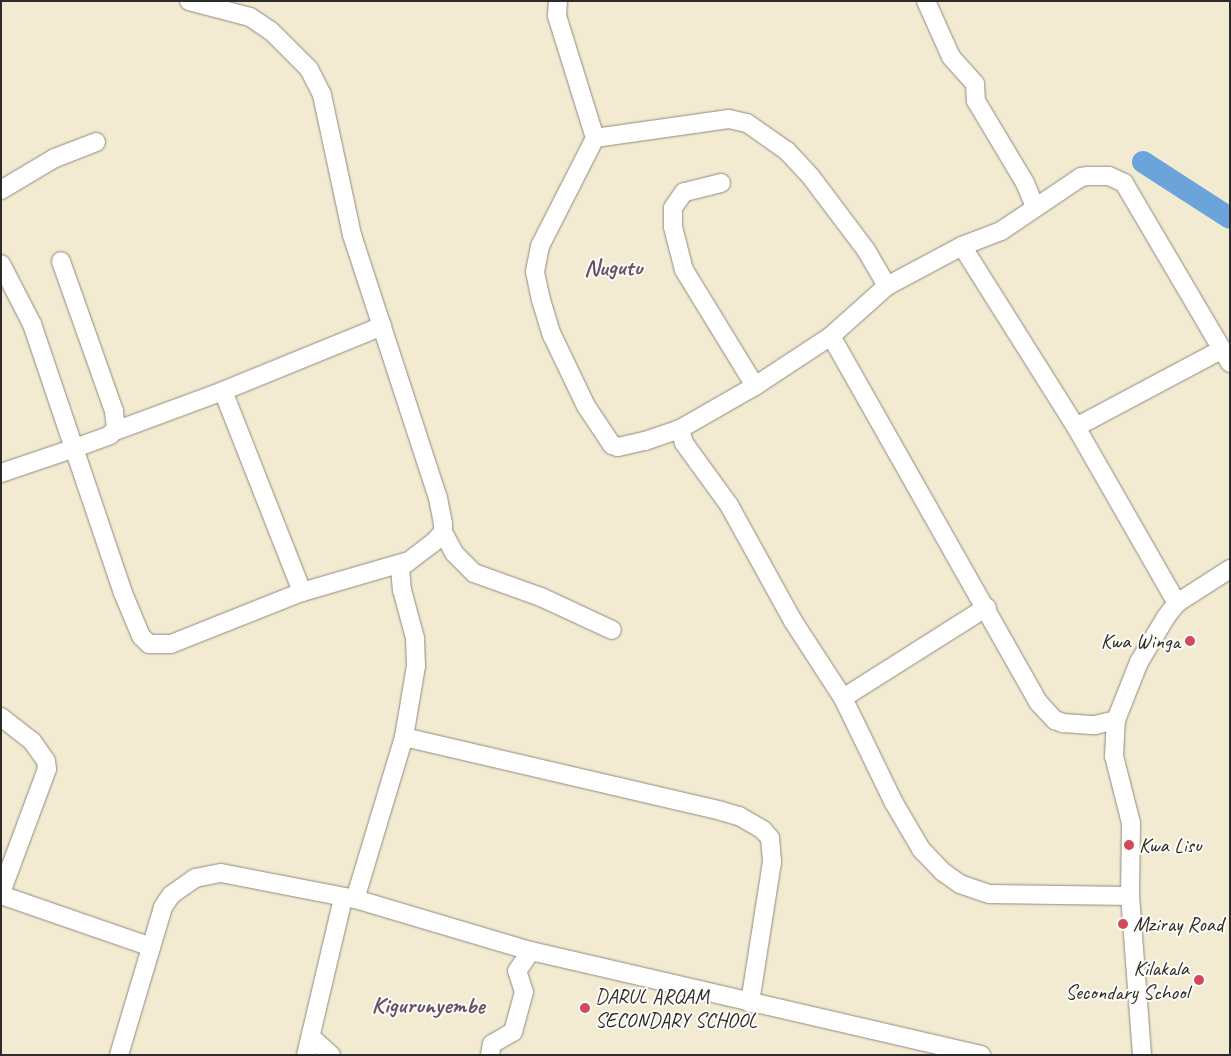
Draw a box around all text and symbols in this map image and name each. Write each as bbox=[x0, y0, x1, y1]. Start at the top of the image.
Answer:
district label: Nugutu bbox=[584, 254, 642, 282]
place label: Kwa Winga bbox=[1100, 628, 1180, 654]
marker: Kwa Winga bbox=[1184, 635, 1196, 647]
place label: Kwa Lisu bbox=[1139, 832, 1202, 858]
marker: Kwa Lisu bbox=[1123, 839, 1135, 851]
place label: Mziray Road bbox=[1133, 911, 1222, 937]
marker: Mziray Road bbox=[1117, 918, 1129, 930]
place label: Kilakala Secondary School bbox=[1066, 955, 1189, 1005]
marker: Kilakala Secondary School bbox=[1193, 974, 1205, 986]
place label: DARUL ARQAM SECONDARY SCHOOL bbox=[595, 983, 757, 1033]
district label: Kigurunyembe bbox=[371, 992, 485, 1020]
marker: DARUL ARQAM SECONDARY SCHOOL bbox=[579, 1002, 591, 1014]

